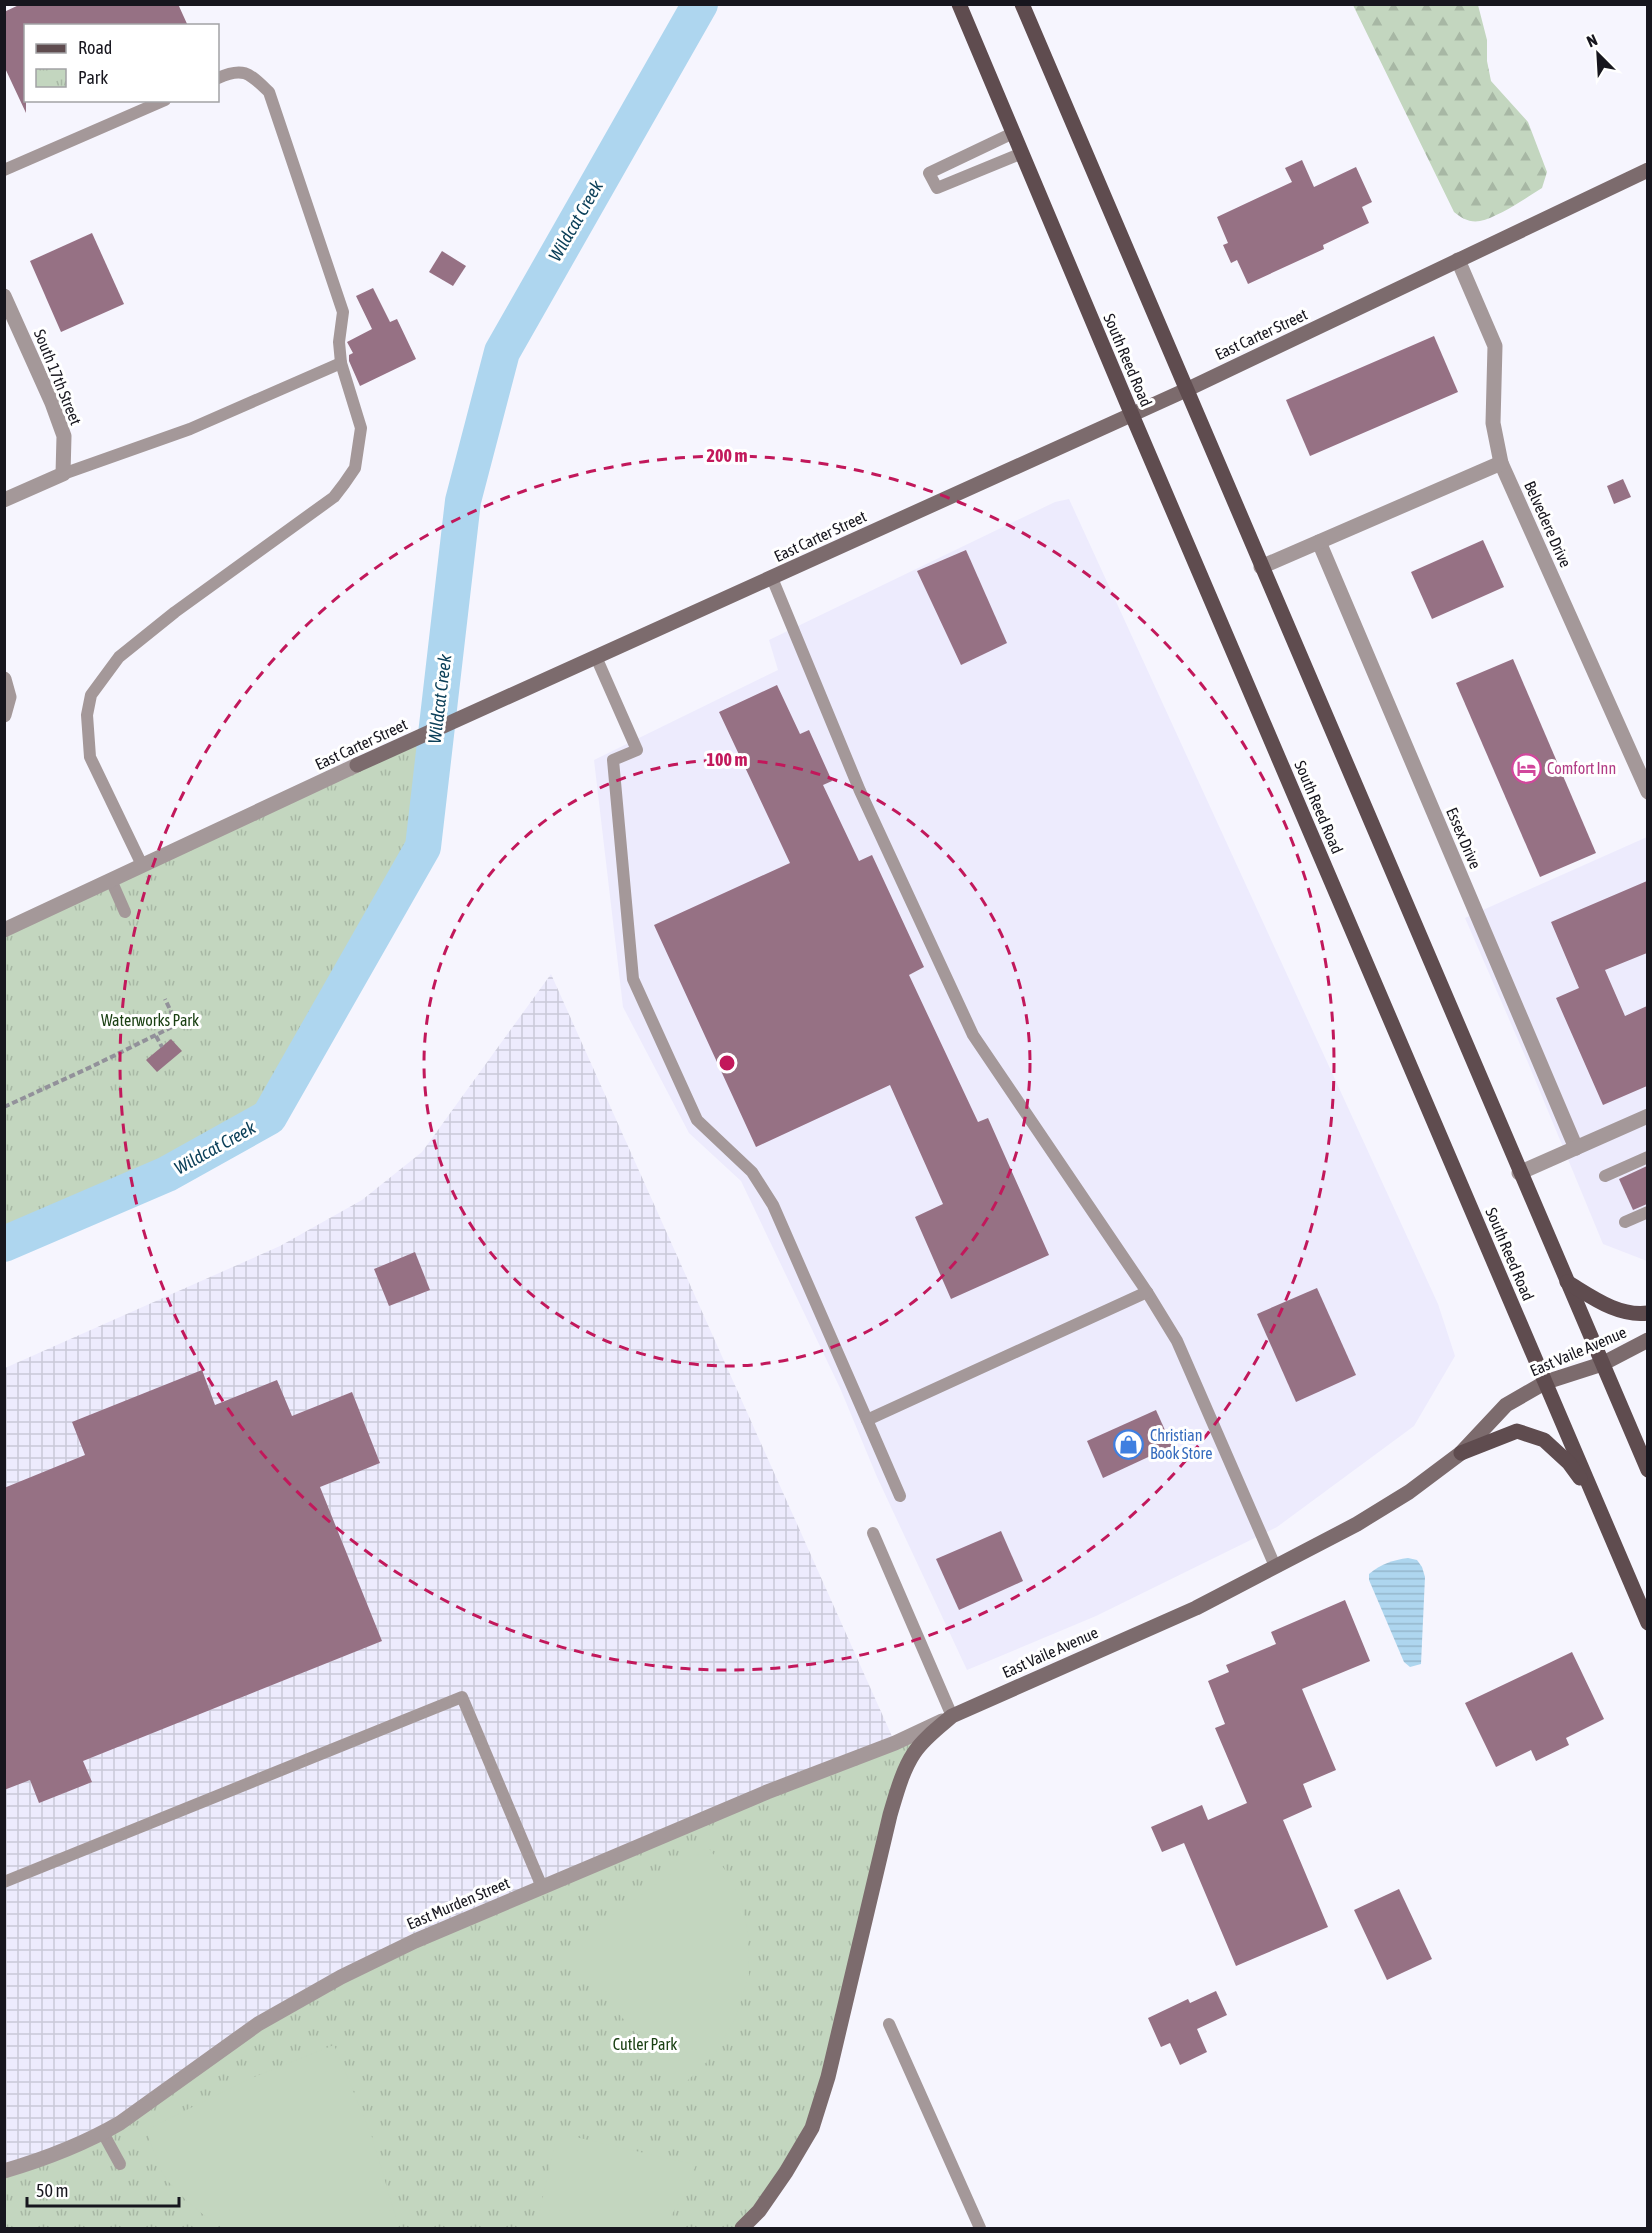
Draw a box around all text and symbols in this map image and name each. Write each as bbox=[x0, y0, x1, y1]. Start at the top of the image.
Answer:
legend bbox=[24, 24, 219, 102]
north arrow bbox=[1568, 24, 1628, 84]
text: N bbox=[1584, 30, 1600, 50]
text: Road bbox=[78, 37, 112, 58]
text: Park bbox=[78, 67, 108, 88]
water label: Wildcat Creek bbox=[544, 176, 608, 265]
street label: East Carter Street bbox=[1212, 305, 1310, 363]
street label: South Reed Road bbox=[1100, 311, 1156, 409]
street label: South 17th Street bbox=[31, 327, 85, 428]
text: 200 m bbox=[707, 445, 747, 466]
street label: Belvedere Drive bbox=[1521, 478, 1575, 570]
street label: East Carter Street bbox=[771, 507, 869, 565]
water label: Wildcat Creek bbox=[424, 652, 456, 745]
street label: East Carter Street bbox=[312, 715, 410, 773]
text: 100 m bbox=[707, 749, 747, 770]
hotel icon: Comfort Inn bbox=[1510, 752, 1542, 784]
street label: South Reed Road bbox=[1291, 758, 1347, 856]
place label: Comfort Inn bbox=[1547, 759, 1616, 777]
street label: Essex Drive bbox=[1443, 805, 1485, 871]
park label: Waterworks Park bbox=[101, 1011, 199, 1029]
centre of rings bbox=[717, 1053, 737, 1073]
water label: Wildcat Creek bbox=[170, 1116, 260, 1178]
street label: South Reed Road bbox=[1482, 1205, 1538, 1303]
street label: East Vaile Avenue bbox=[1527, 1323, 1629, 1379]
place label: Christian Book Store bbox=[1150, 1426, 1213, 1462]
shop icon: Christian Book Store bbox=[1113, 1428, 1145, 1460]
street label: East Vaile Avenue bbox=[999, 1623, 1101, 1681]
street label: East Murden Street bbox=[404, 1873, 512, 1933]
park label: Cutler Park bbox=[613, 2035, 677, 2053]
scale bar bbox=[27, 2170, 178, 2208]
text: 50 m bbox=[36, 2180, 68, 2201]

